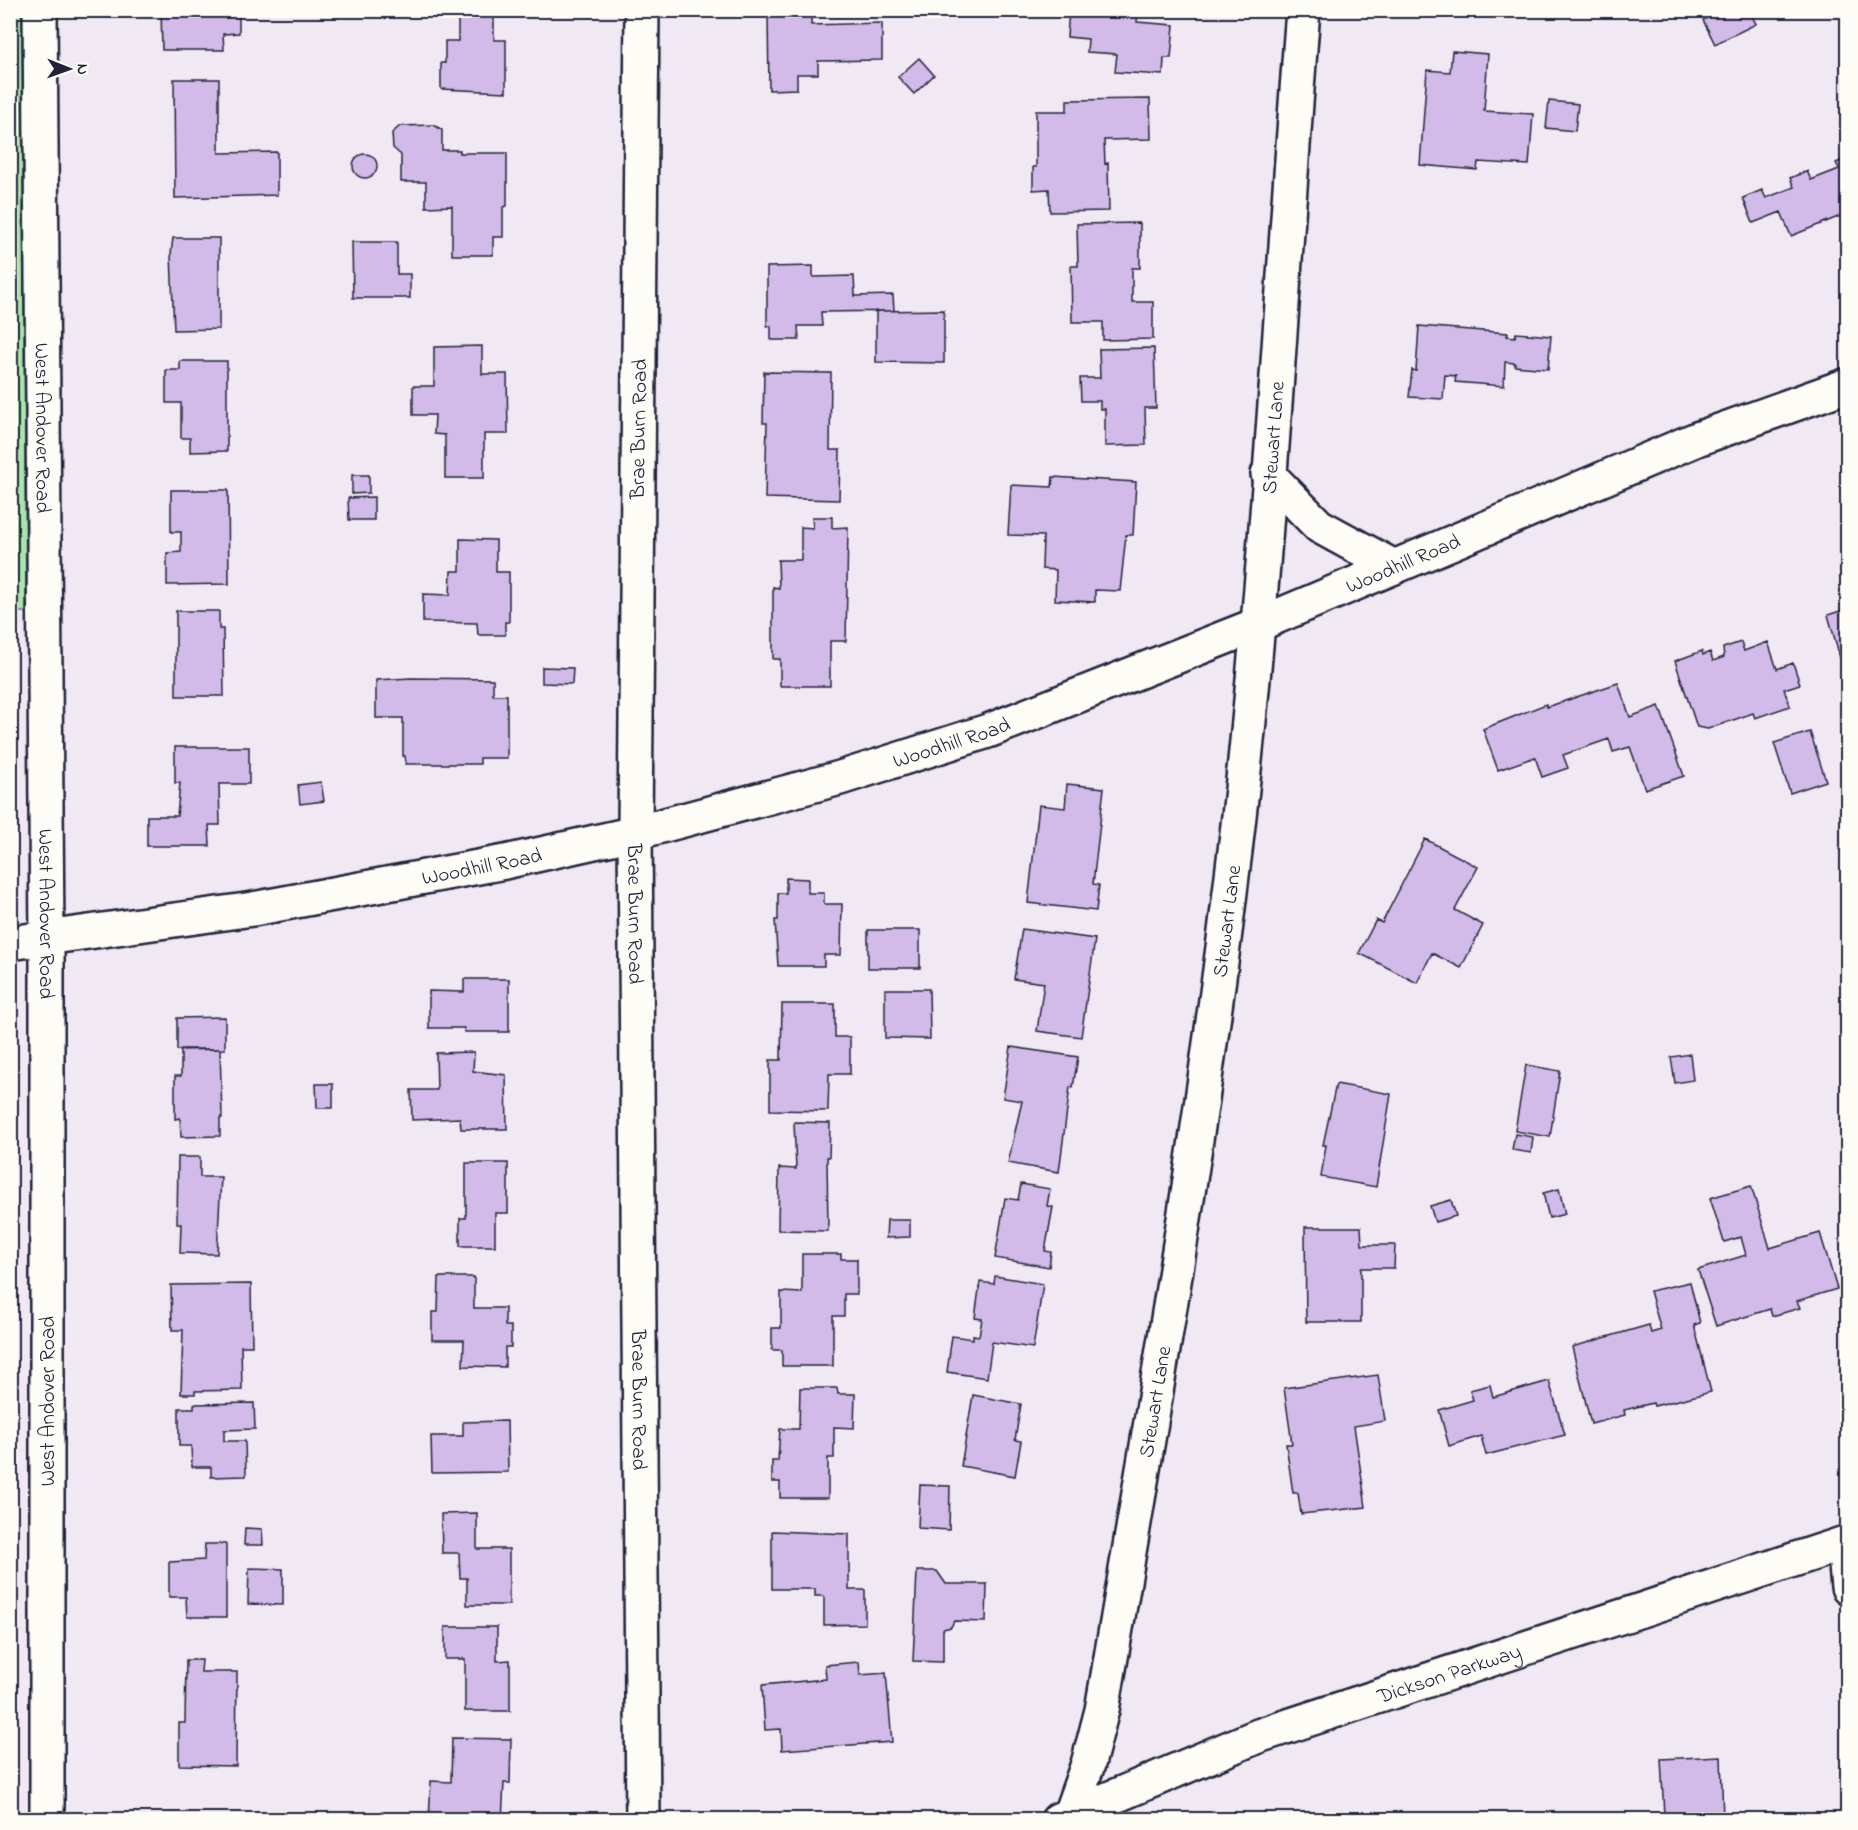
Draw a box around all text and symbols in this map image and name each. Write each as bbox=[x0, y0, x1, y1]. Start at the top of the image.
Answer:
north arrow bbox=[39, 39, 99, 99]
text: N bbox=[70, 64, 94, 75]
street label: West Andover Road bbox=[26, 343, 57, 513]
street label: Brae Burn Road bbox=[624, 358, 656, 501]
street label: Stewart Lane bbox=[1256, 380, 1294, 495]
street label: Woodhill Road bbox=[1342, 527, 1466, 603]
street label: Woodhill Road bbox=[889, 711, 1015, 777]
street label: West Andover Road bbox=[29, 829, 60, 999]
street label: Woodhill Road bbox=[419, 841, 545, 894]
street label: Brae Burn Road bbox=[618, 843, 649, 985]
street label: Stewart Lane bbox=[1206, 863, 1250, 979]
street label: West Andover Road bbox=[34, 1316, 64, 1486]
street label: Brae Burn Road bbox=[622, 1329, 653, 1471]
street label: Stewart Lane bbox=[1132, 1343, 1181, 1460]
street label: Dickson Parkway bbox=[1373, 1637, 1526, 1713]

